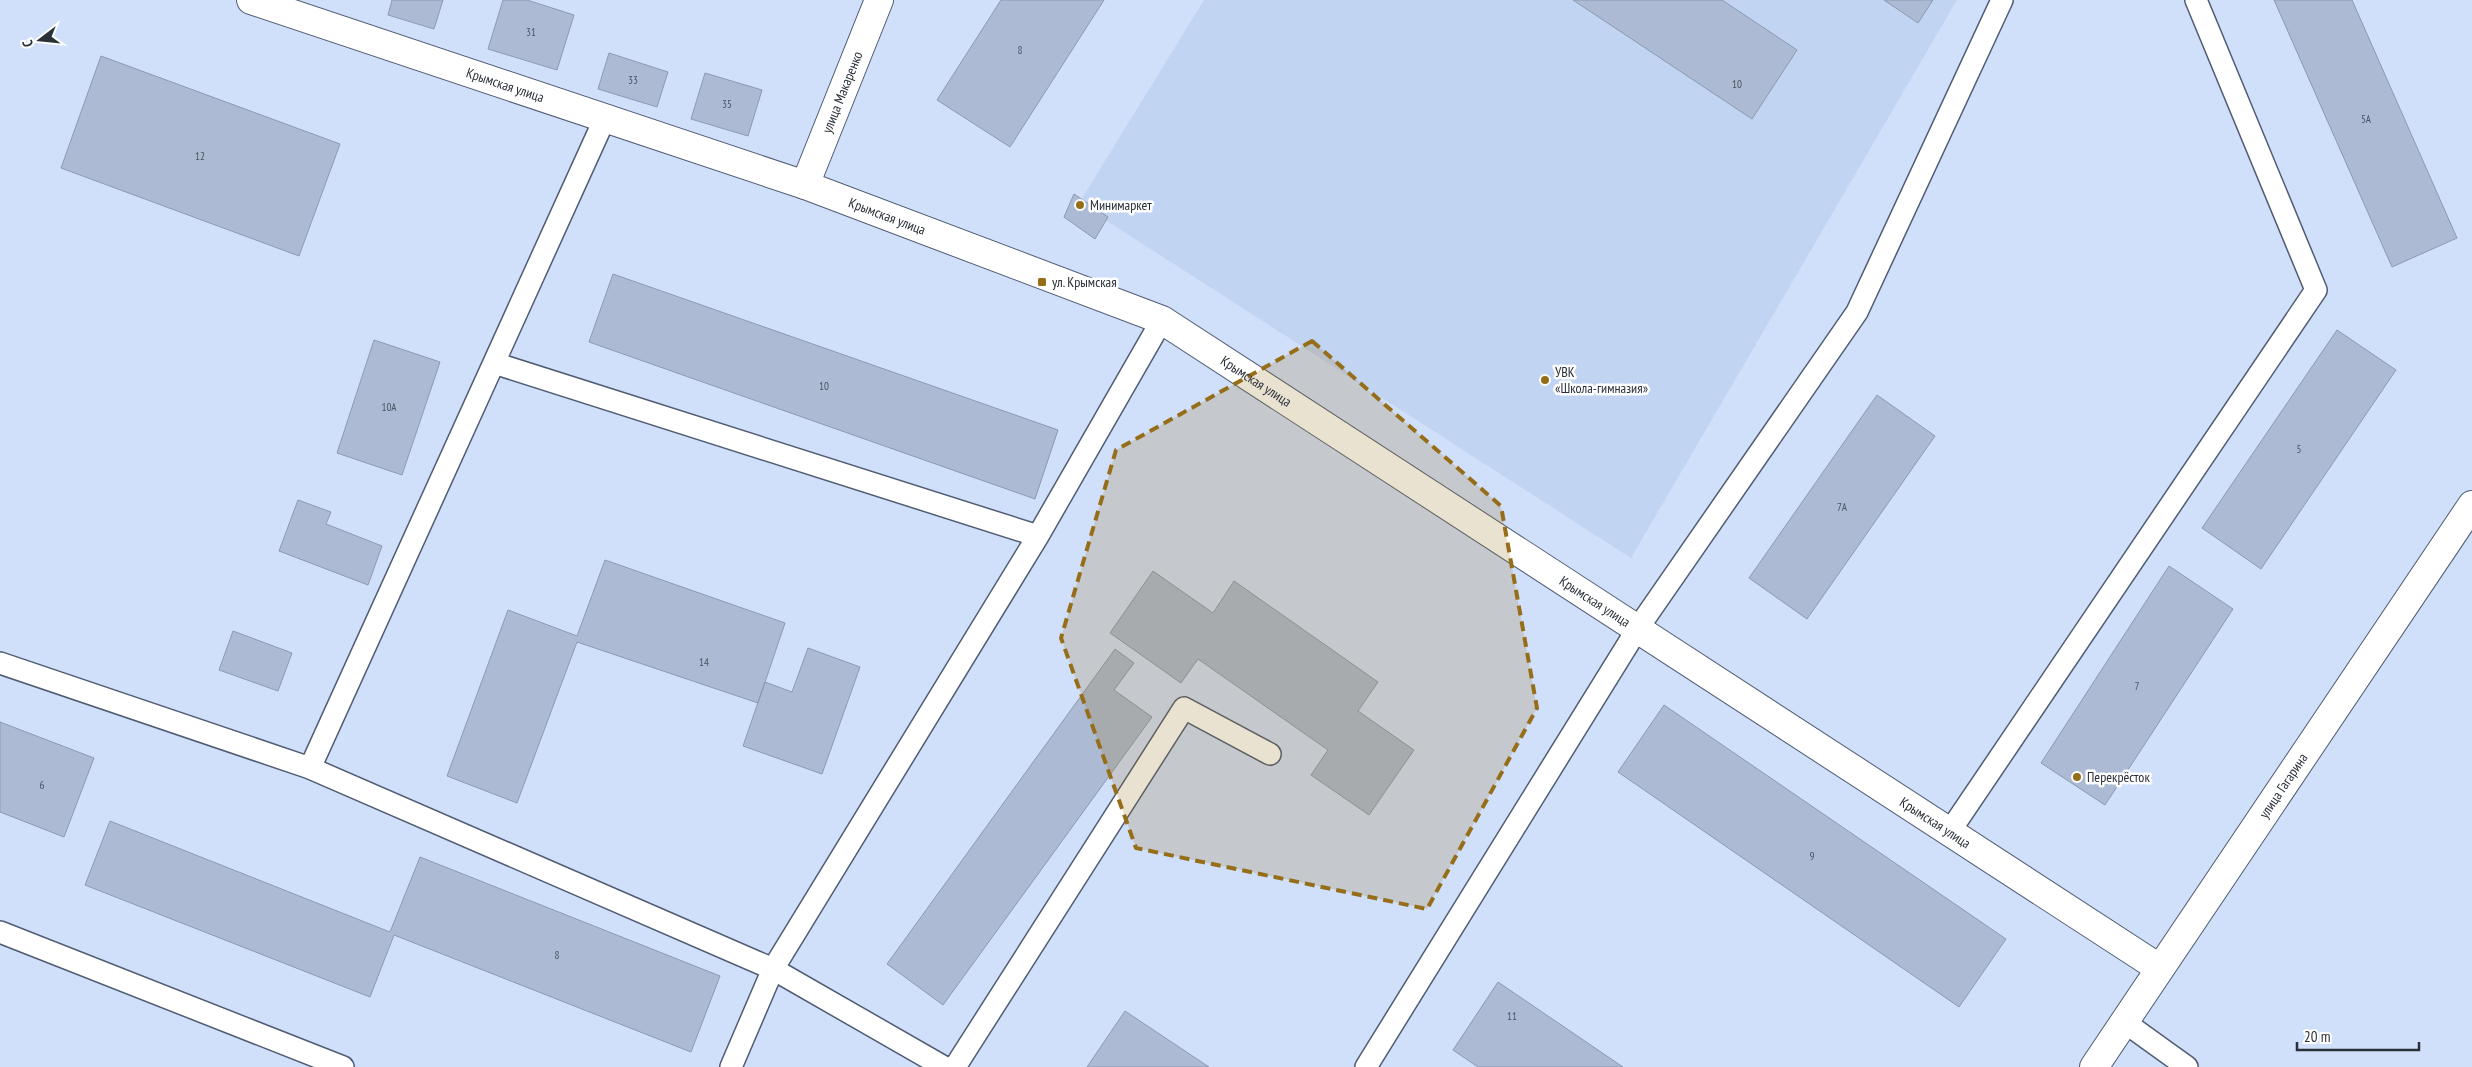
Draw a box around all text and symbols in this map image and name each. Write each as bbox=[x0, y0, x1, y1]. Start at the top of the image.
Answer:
north arrow bbox=[15, 15, 65, 65]
house number: 31 bbox=[526, 25, 536, 39]
text: С bbox=[18, 37, 37, 49]
house number: 8 bbox=[1018, 43, 1023, 57]
street label: улица Макаренко bbox=[818, 49, 867, 136]
street label: Крымская улица bbox=[464, 64, 546, 106]
house number: 33 bbox=[628, 73, 638, 87]
house number: 10 bbox=[1732, 77, 1742, 91]
house number: 35 bbox=[722, 97, 732, 111]
house number: 5А bbox=[2361, 112, 2372, 126]
house number: 12 bbox=[195, 149, 205, 163]
street label: Крымская улица bbox=[846, 193, 928, 239]
place label: Минимаркет bbox=[1090, 196, 1152, 214]
marker: Минимаркет bbox=[1074, 199, 1086, 211]
place label: ул. Крымская bbox=[1052, 273, 1117, 291]
marker: ул. Крымская bbox=[1036, 276, 1048, 288]
street label: Крымская улица bbox=[1217, 352, 1295, 411]
place label: УВК «Школа-гимназия» bbox=[1555, 363, 1648, 397]
marker: УВК «Школа-гимназия» bbox=[1539, 374, 1551, 386]
house number: 10 bbox=[819, 379, 829, 393]
house number: 10А bbox=[381, 400, 397, 414]
house number: 5 bbox=[2297, 442, 2302, 456]
house number: 7А bbox=[1837, 500, 1848, 514]
street label: Крымская улица bbox=[1556, 572, 1634, 631]
house number: 14 bbox=[699, 655, 709, 669]
house number: 7 bbox=[2135, 679, 2140, 693]
street label: улица Гагарина bbox=[2255, 750, 2312, 822]
place label: Перекрёсток bbox=[2087, 768, 2150, 786]
marker: Перекрёсток bbox=[2071, 771, 2083, 783]
house number: 6 bbox=[40, 778, 45, 792]
street label: Крымская улица bbox=[1896, 793, 1974, 852]
house number: 9 bbox=[1810, 849, 1815, 863]
house number: 8 bbox=[555, 948, 560, 962]
house number: 11 bbox=[1507, 1009, 1517, 1023]
scale bar bbox=[2297, 1020, 2420, 1052]
text: 20 m bbox=[2304, 1027, 2330, 1046]

